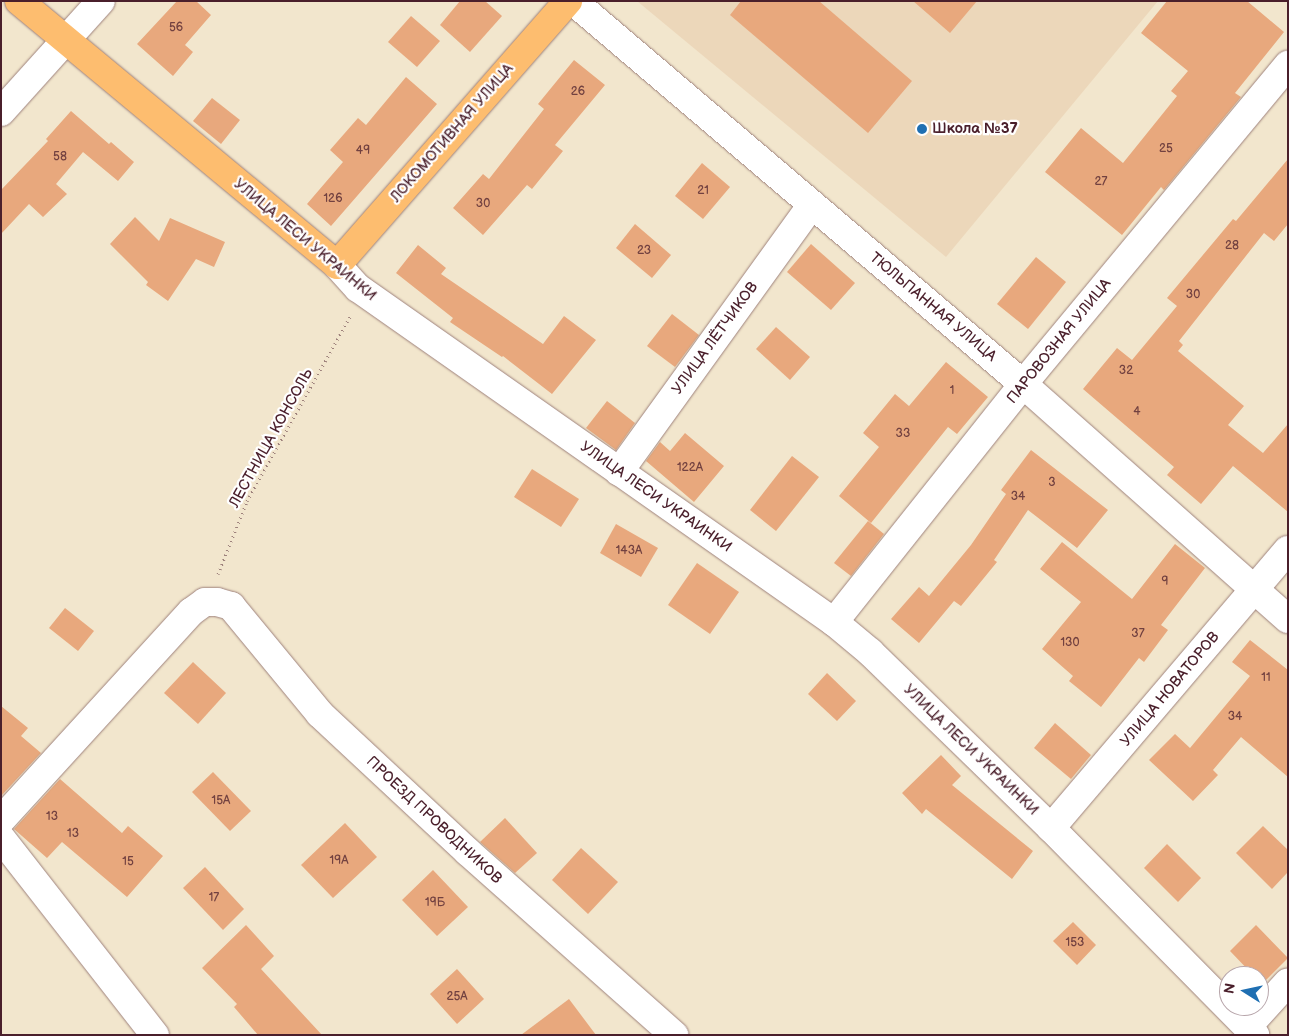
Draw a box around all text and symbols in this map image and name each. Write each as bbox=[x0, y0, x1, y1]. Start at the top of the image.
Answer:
house number: 56 bbox=[169, 21, 183, 35]
street label: ЛОКОМОТИВНАЯ УЛИЦА bbox=[387, 60, 517, 206]
house number: 26 bbox=[571, 85, 585, 99]
place label: Школа №37 bbox=[932, 120, 1018, 138]
marker: Школа №37 bbox=[916, 123, 928, 135]
house number: 25 bbox=[1159, 142, 1173, 156]
house number: 49 bbox=[356, 144, 370, 158]
house number: 58 bbox=[53, 150, 67, 164]
street label: УЛИЦА ЛЕСИ УКРАИНКИ bbox=[230, 175, 380, 305]
house number: 27 bbox=[1095, 175, 1107, 189]
house number: 21 bbox=[697, 184, 709, 198]
house number: 126 bbox=[323, 192, 343, 206]
house number: 30 bbox=[476, 197, 490, 211]
house number: 28 bbox=[1225, 239, 1239, 253]
house number: 23 bbox=[637, 244, 651, 258]
street label: ТЮЛЬПАННАЯ УЛИЦА bbox=[866, 249, 1000, 365]
street label: ПАРОВОЗНАЯ УЛИЦА bbox=[1003, 275, 1115, 407]
street label: УЛИЦА ЛЁТЧИКОВ bbox=[668, 278, 762, 398]
house number: 30 bbox=[1186, 288, 1200, 302]
house number: 32 bbox=[1119, 364, 1133, 378]
street label: ЛЕСТНИЦА КОНСОЛЬ bbox=[225, 365, 317, 511]
house number: 1 bbox=[950, 384, 954, 398]
house number: 4 bbox=[1133, 405, 1141, 419]
house number: 33 bbox=[896, 427, 910, 441]
street label: УЛИЦА ЛЕСИ УКРАИНКИ bbox=[577, 438, 735, 556]
house number: 122А bbox=[677, 461, 703, 475]
house number: 3 bbox=[1048, 476, 1056, 490]
house number: 34 bbox=[1011, 490, 1025, 504]
house number: 143А bbox=[616, 544, 642, 558]
house number: 9 bbox=[1162, 575, 1168, 589]
house number: 37 bbox=[1131, 627, 1145, 641]
street label: УЛИЦА НОВАТОРОВ bbox=[1117, 628, 1223, 750]
house number: 130 bbox=[1060, 636, 1080, 650]
house number: 11 bbox=[1261, 671, 1271, 685]
street label: УЛИЦА ЛЕСИ УКРАИНКИ bbox=[900, 681, 1042, 819]
house number: 34 bbox=[1228, 710, 1242, 724]
street label: ПРОЕЗД ПРОВОДНИКОВ bbox=[363, 752, 505, 888]
house number: 15А bbox=[212, 794, 230, 808]
house number: 13 bbox=[46, 810, 58, 824]
house number: 13 bbox=[67, 827, 79, 841]
house number: 19А bbox=[330, 854, 348, 868]
house number: 15 bbox=[122, 855, 134, 869]
house number: 17 bbox=[209, 891, 219, 905]
house number: 19Б bbox=[425, 896, 445, 910]
house number: 153 bbox=[1066, 936, 1084, 950]
north arrow bbox=[1219, 966, 1269, 1016]
text: N bbox=[1220, 982, 1239, 995]
house number: 25А bbox=[446, 990, 468, 1004]

